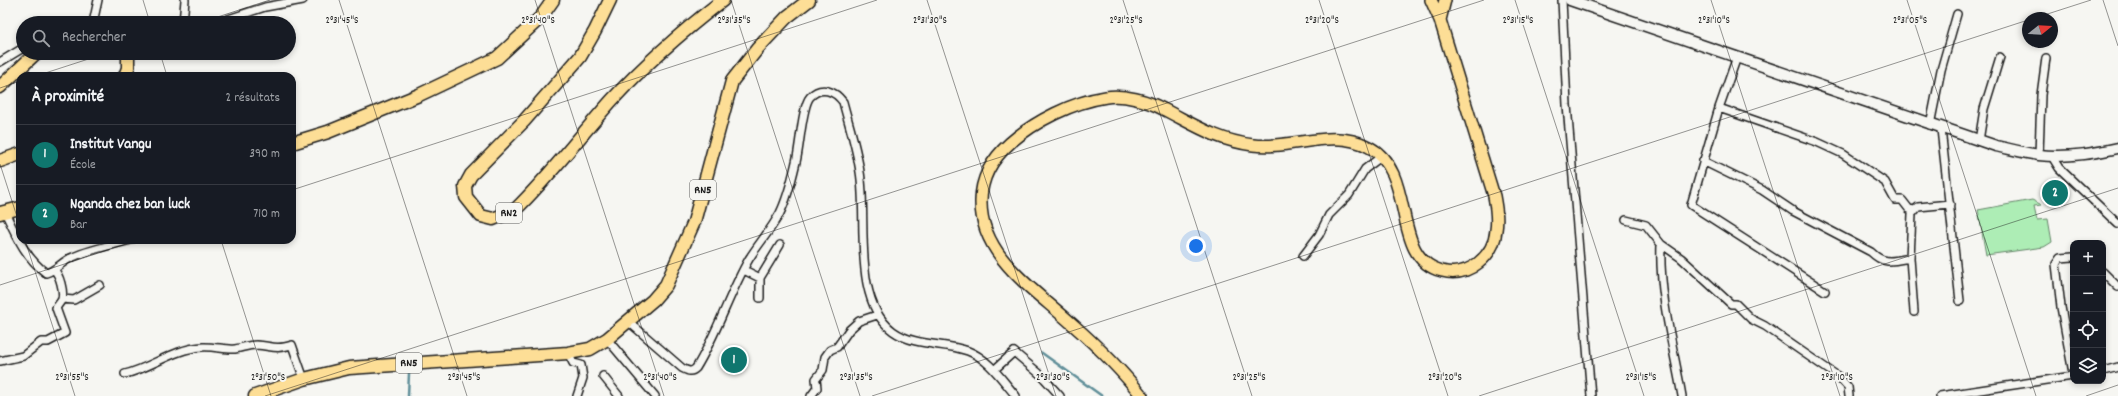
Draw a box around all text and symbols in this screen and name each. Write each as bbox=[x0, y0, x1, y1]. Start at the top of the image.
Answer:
north arrow bbox=[2022, 12, 2058, 48]
text: 2°31'45"S bbox=[326, 14, 358, 28]
text: 2°31'40"S bbox=[521, 14, 555, 28]
text: 2°31'35"S bbox=[717, 14, 751, 28]
text: 2°31'30"S bbox=[913, 14, 947, 28]
text: 2°31'25"S bbox=[1109, 14, 1143, 28]
text: 2°31'20"S bbox=[1305, 14, 1339, 28]
text: 2°31'15"S bbox=[1503, 14, 1533, 28]
text: 2°31'10"S bbox=[1698, 14, 1730, 28]
text: 2°31'05"S bbox=[1893, 14, 1927, 28]
search box bbox=[16, 16, 296, 60]
icon: search bbox=[30, 27, 52, 49]
text: Rechercher bbox=[62, 27, 126, 49]
text: À proximité bbox=[32, 86, 104, 110]
text: 2 résultats bbox=[226, 89, 280, 108]
text: Institut Vangu bbox=[70, 134, 151, 156]
text: 1 bbox=[44, 145, 46, 164]
text: 390 m bbox=[249, 145, 280, 164]
text: École bbox=[70, 156, 96, 175]
pin: 2 bbox=[2042, 178, 2068, 208]
road number: RN5 bbox=[690, 180, 716, 200]
text: Nganda chez ban luck bbox=[70, 194, 190, 216]
road number: RN2 bbox=[496, 203, 522, 223]
text: 2 bbox=[42, 205, 48, 224]
text: 710 m bbox=[253, 205, 280, 224]
text: Bar bbox=[70, 216, 87, 235]
your location bbox=[1186, 236, 1206, 256]
map controls bbox=[2070, 240, 2106, 384]
button: + bbox=[2070, 240, 2106, 276]
button: − bbox=[2070, 276, 2106, 312]
button: locate bbox=[2070, 312, 2106, 348]
pin: 1 bbox=[721, 345, 747, 375]
button: layers bbox=[2070, 348, 2106, 384]
road number: RN5 bbox=[396, 353, 422, 373]
text: 2°31'55"S bbox=[55, 371, 89, 385]
text: 2°31'50"S bbox=[251, 371, 285, 385]
text: 2°31'45"S bbox=[448, 371, 480, 385]
text: 2°31'40"S bbox=[643, 371, 677, 385]
text: 2°31'35"S bbox=[839, 371, 873, 385]
text: 2°31'30"S bbox=[1036, 371, 1070, 385]
text: 2°31'25"S bbox=[1232, 371, 1266, 385]
text: 2°31'20"S bbox=[1428, 371, 1462, 385]
text: 2°31'15"S bbox=[1626, 371, 1656, 385]
text: 2°31'10"S bbox=[1821, 371, 1853, 385]

